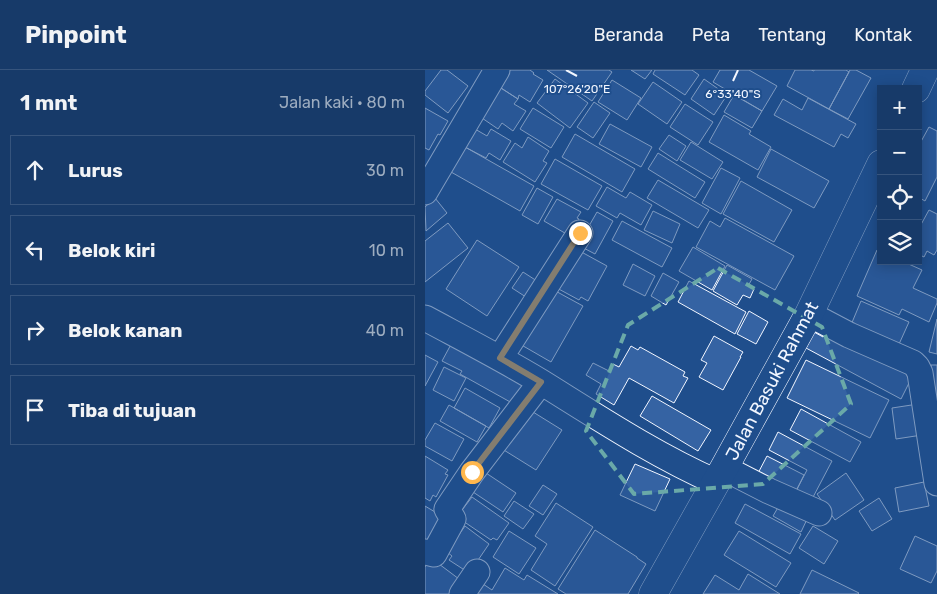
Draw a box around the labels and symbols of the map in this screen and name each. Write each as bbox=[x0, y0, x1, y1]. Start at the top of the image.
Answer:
text: 107°26'20"E bbox=[544, 82, 610, 96]
text: 6°33'40"S bbox=[705, 87, 761, 101]
route end bbox=[569, 222, 592, 245]
street label: Jalan Basuki Rahmat bbox=[721, 298, 823, 464]
route start bbox=[461, 461, 484, 484]

